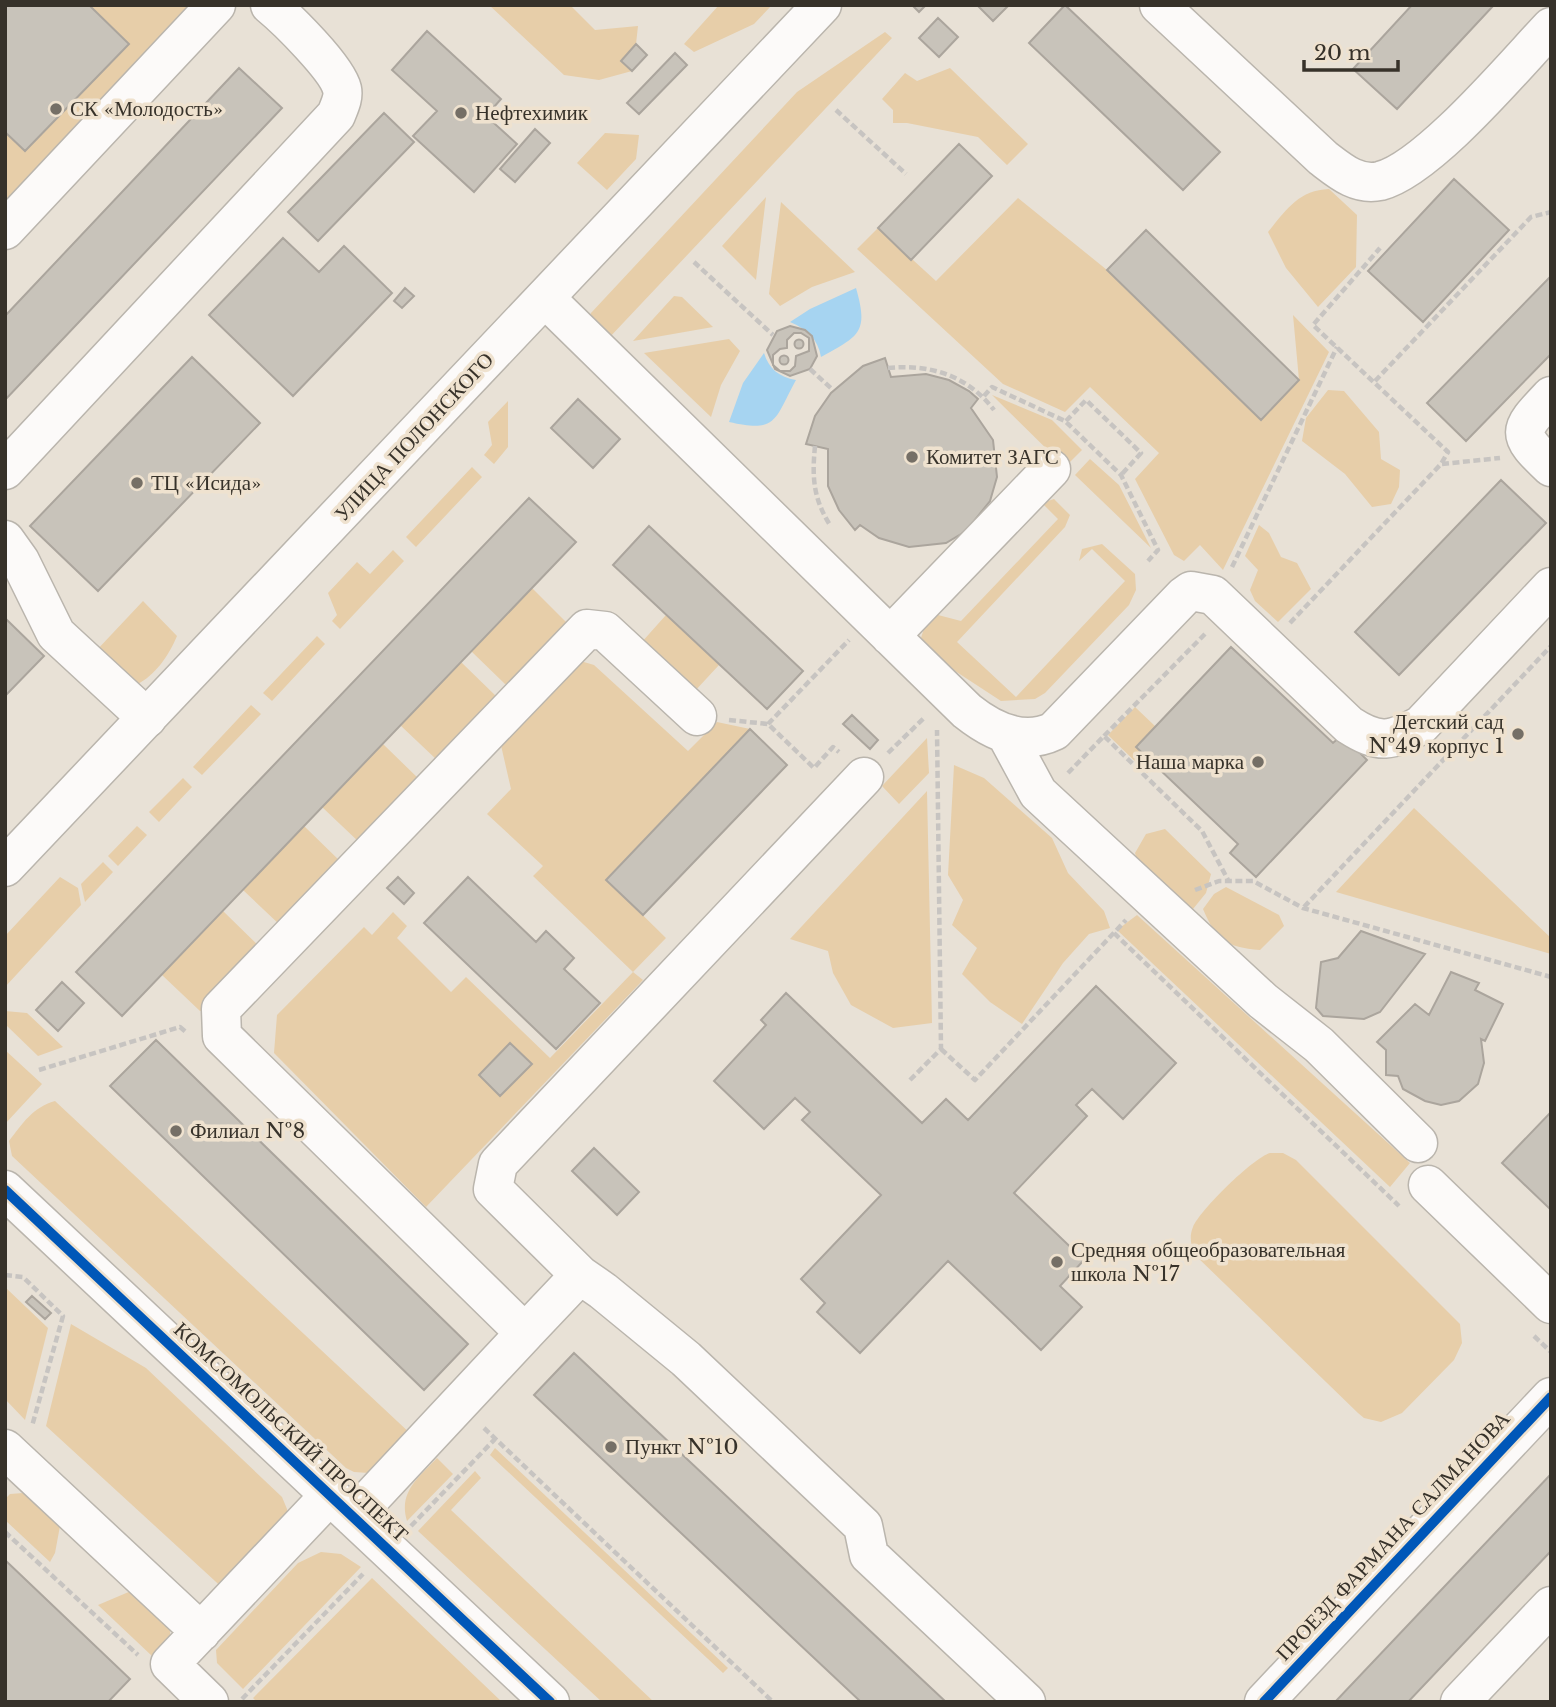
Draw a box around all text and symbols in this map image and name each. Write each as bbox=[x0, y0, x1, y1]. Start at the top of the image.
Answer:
scale bar bbox=[1304, 28, 1398, 72]
text: 20 m bbox=[1314, 40, 1371, 66]
place label: СК «Молодость» bbox=[70, 96, 223, 122]
place label: Нефтехимик bbox=[475, 100, 589, 126]
marker: СК «Молодость» bbox=[48, 101, 64, 117]
marker: Нефтехимик bbox=[453, 105, 469, 121]
street label: УЛИЦА ПОЛОНСКОГО bbox=[329, 347, 499, 527]
place label: Комитет ЗАГС bbox=[926, 444, 1059, 470]
marker: Комитет ЗАГС bbox=[904, 449, 920, 465]
place label: ТЦ «Исида» bbox=[151, 470, 261, 496]
marker: ТЦ «Исида» bbox=[129, 475, 145, 491]
place label: Детский сад №49 корпус 1 bbox=[1369, 709, 1504, 759]
marker: Детский сад №49 корпус 1 bbox=[1510, 726, 1526, 742]
place label: Наша марка bbox=[1136, 749, 1245, 775]
marker: Наша марка bbox=[1250, 754, 1266, 770]
place label: Филиал №8 bbox=[190, 1118, 305, 1144]
marker: Филиал №8 bbox=[168, 1123, 184, 1139]
place label: Средняя общеобразовательная школа №17 bbox=[1071, 1237, 1346, 1287]
marker: Средняя общеобразовательная школа №17 bbox=[1049, 1254, 1065, 1270]
street label: КОМСОМОЛЬСКИЙ ПРОСПЕКТ bbox=[168, 1317, 414, 1548]
street label: ПРОЕЗД ФАРМАНА САЛМАНОВА bbox=[1270, 1405, 1516, 1666]
place label: Пункт №10 bbox=[625, 1434, 738, 1460]
marker: Пункт №10 bbox=[603, 1439, 619, 1455]

